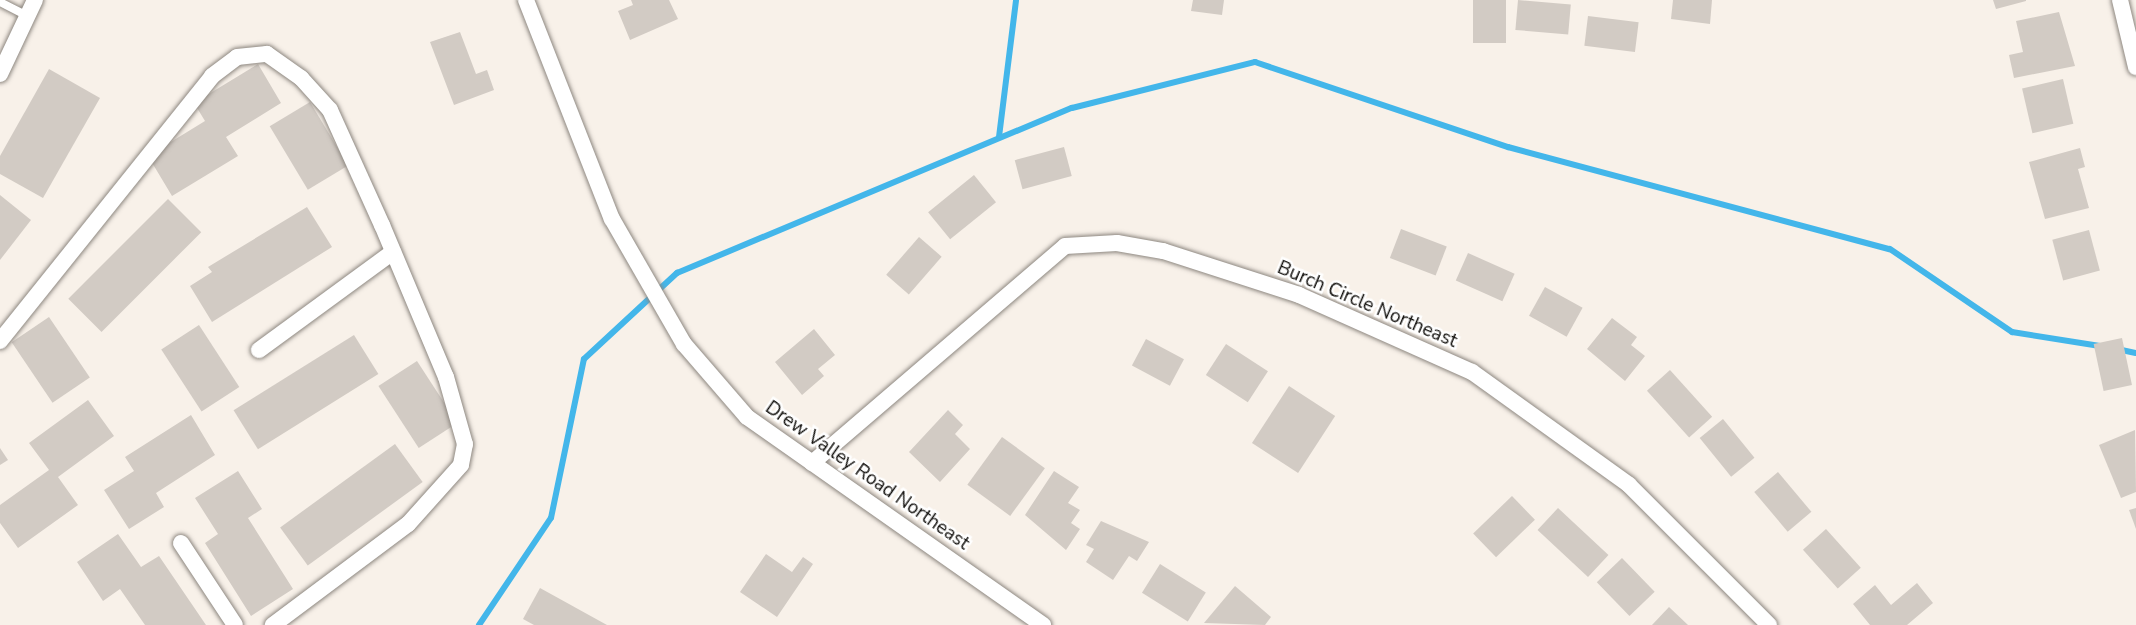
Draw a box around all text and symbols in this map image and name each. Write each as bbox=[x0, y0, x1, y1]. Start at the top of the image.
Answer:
street label: Burch Circle Northeast bbox=[1274, 257, 1460, 353]
street label: Drew Valley Road Northeast bbox=[761, 397, 973, 555]

